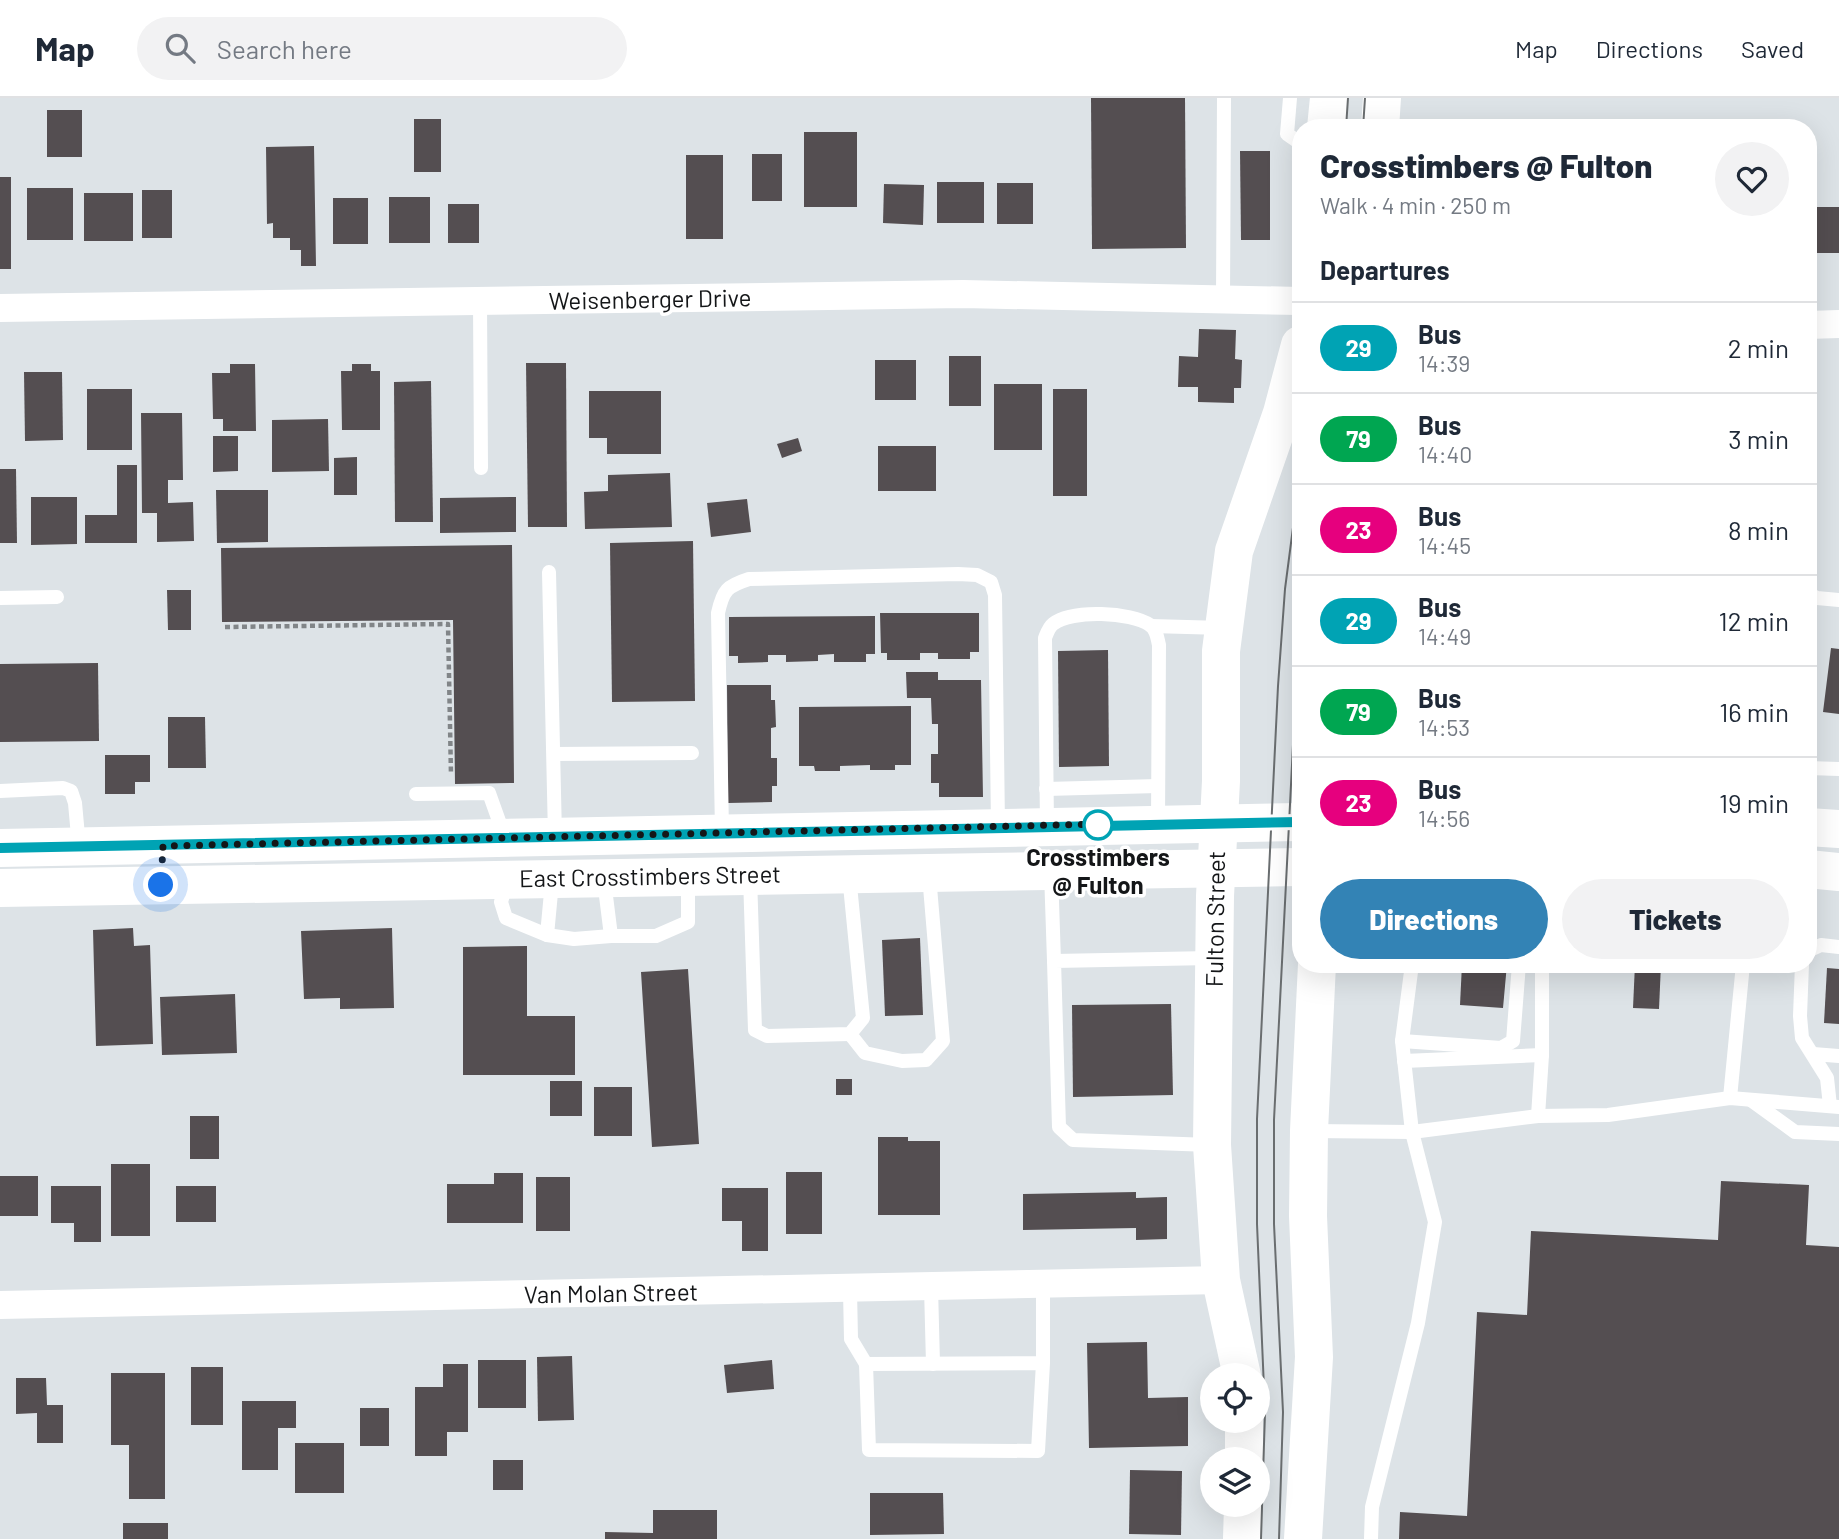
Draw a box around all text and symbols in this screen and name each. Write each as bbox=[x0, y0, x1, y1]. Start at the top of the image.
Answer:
search box bbox=[137, 17, 627, 80]
text: Map bbox=[35, 28, 95, 68]
icon: search bbox=[161, 29, 199, 67]
text: Search here bbox=[217, 33, 352, 64]
text: Map bbox=[1515, 34, 1558, 63]
text: Directions bbox=[1596, 34, 1703, 63]
text: Saved bbox=[1741, 34, 1804, 63]
button: heart bbox=[1715, 142, 1789, 216]
text: Crosstimbers @ Fulton bbox=[1320, 145, 1652, 185]
text: Walk · 4 min · 250 m bbox=[1320, 191, 1511, 219]
text: Departures bbox=[1320, 254, 1450, 285]
street label: Weisenberger Drive bbox=[548, 282, 752, 315]
text: Bus bbox=[1418, 318, 1461, 349]
text: 2 min bbox=[1728, 332, 1789, 363]
text: 29 bbox=[1345, 333, 1372, 362]
text: 14:39 bbox=[1418, 349, 1470, 377]
text: Bus bbox=[1418, 409, 1461, 440]
text: 3 min bbox=[1728, 423, 1789, 454]
text: 79 bbox=[1346, 424, 1371, 453]
text: 14:40 bbox=[1418, 440, 1472, 468]
text: Bus bbox=[1418, 500, 1461, 531]
text: 8 min bbox=[1728, 514, 1789, 545]
text: 23 bbox=[1345, 515, 1372, 544]
text: 14:45 bbox=[1418, 531, 1471, 559]
text: Bus bbox=[1418, 591, 1461, 622]
text: 12 min bbox=[1719, 605, 1789, 636]
text: 29 bbox=[1345, 606, 1372, 635]
text: 14:49 bbox=[1418, 622, 1471, 650]
text: Bus bbox=[1418, 682, 1461, 713]
text: 16 min bbox=[1719, 696, 1789, 727]
text: 79 bbox=[1346, 697, 1371, 726]
text: 14:53 bbox=[1418, 713, 1470, 741]
text: Bus bbox=[1418, 773, 1461, 804]
text: 19 min bbox=[1719, 787, 1789, 818]
text: 23 bbox=[1345, 788, 1372, 817]
text: 14:56 bbox=[1418, 804, 1470, 832]
marker: Crosstimbers @ Fulton bbox=[1083, 810, 1113, 840]
place label: Crosstimbers @ Fulton bbox=[1026, 842, 1170, 899]
street label: Fulton Street bbox=[1199, 851, 1230, 987]
street label: East Crosstimbers Street bbox=[519, 859, 781, 892]
your location bbox=[143, 867, 178, 902]
button: Directions bbox=[1320, 879, 1548, 959]
button: Tickets bbox=[1562, 879, 1789, 959]
street label: Van Molan Street bbox=[524, 1276, 698, 1309]
map controls bbox=[1200, 1363, 1270, 1517]
button: locate bbox=[1200, 1363, 1270, 1433]
button: layers bbox=[1200, 1447, 1270, 1517]

